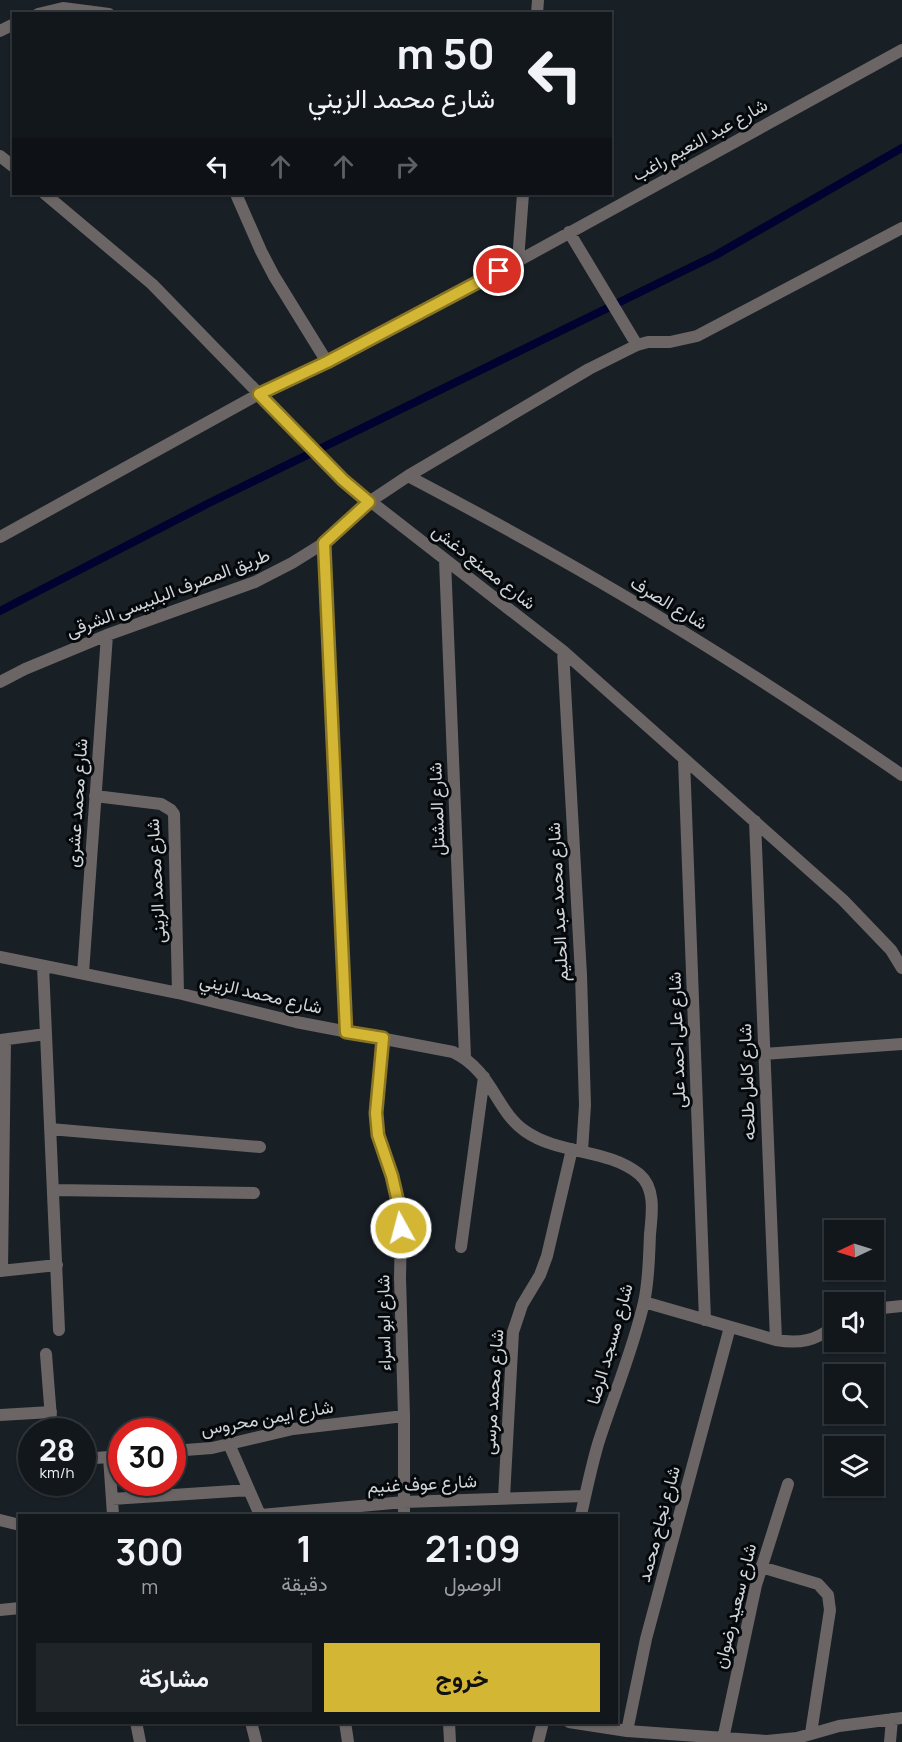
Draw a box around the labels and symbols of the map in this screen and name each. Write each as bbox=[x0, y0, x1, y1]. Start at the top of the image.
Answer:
street label: شارع عبد النعيم راغب bbox=[628, 92, 772, 187]
pin bbox=[473, 245, 524, 296]
street label: شارع مصنع دغش bbox=[427, 518, 542, 615]
street label: طريق المصرف البلبيسى الشرقى bbox=[62, 542, 273, 642]
street label: شارع الصرف bbox=[626, 570, 713, 635]
street label: شارع محمد عشرى bbox=[60, 738, 93, 868]
street label: شارع المشتل bbox=[422, 762, 451, 856]
street label: شارع محمد الزينى bbox=[140, 818, 171, 944]
street label: شارع محمد عبد الحليم bbox=[541, 822, 574, 982]
street label: شارع محمد الزيني bbox=[197, 967, 325, 1023]
street label: شارع على احمد على bbox=[662, 971, 691, 1109]
street label: شارع كامل طلحه bbox=[732, 1023, 761, 1141]
position arrow bbox=[369, 1196, 433, 1260]
north arrow bbox=[824, 1220, 884, 1280]
street label: شارع ابو اسراء bbox=[370, 1275, 397, 1371]
street label: شارع مسجد الرضا bbox=[580, 1280, 639, 1407]
street label: شارع محمد مرسى bbox=[476, 1328, 509, 1456]
street label: شارع ايمن محروس bbox=[199, 1394, 335, 1441]
speed limit sign: 30 bbox=[108, 1418, 186, 1496]
street label: شارع نجاح محمد bbox=[631, 1463, 686, 1585]
street label: شارع عوف غنيم bbox=[366, 1468, 477, 1499]
street label: شارع سعيد رضوان bbox=[707, 1541, 762, 1671]

